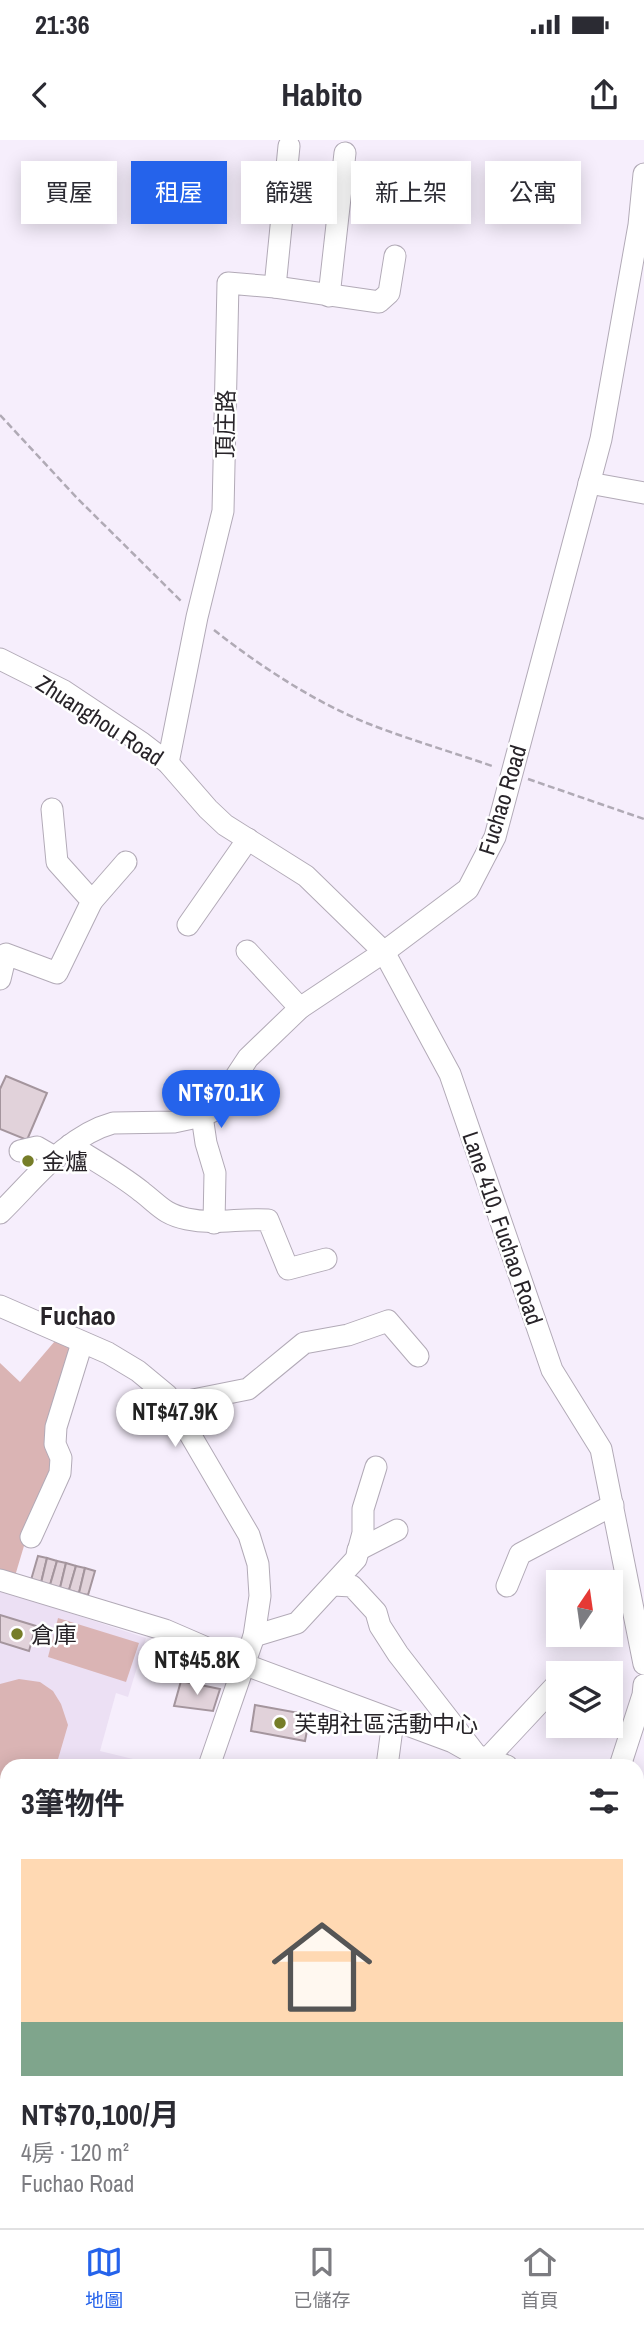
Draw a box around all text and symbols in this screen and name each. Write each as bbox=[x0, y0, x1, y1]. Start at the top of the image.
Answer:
text: 21:36 bbox=[35, 7, 90, 42]
text: Habito bbox=[281, 73, 363, 116]
icon: back bbox=[21, 76, 59, 114]
icon: share bbox=[585, 76, 623, 114]
chip: 買屋 bbox=[21, 161, 117, 224]
chip: 租屋 bbox=[131, 161, 227, 224]
chip: 篩選 bbox=[241, 161, 337, 224]
chip: 新上架 bbox=[351, 161, 471, 224]
chip: 公寓 bbox=[485, 161, 581, 224]
street label: 頂庄路 bbox=[209, 389, 241, 459]
street label: Zhuanghou Road bbox=[30, 667, 170, 773]
street label: Fuchao Road bbox=[471, 741, 533, 859]
pin: NT$70.1K bbox=[149, 1070, 293, 1130]
text: NT$70.1K bbox=[178, 1077, 264, 1108]
street label: Lane 410, Fuchao Road bbox=[455, 1127, 551, 1329]
place label: 金爐 bbox=[42, 1146, 88, 1177]
marker: 金爐 bbox=[20, 1153, 36, 1169]
district label: Fuchao bbox=[40, 1298, 116, 1333]
pin: NT$47.9K bbox=[103, 1390, 247, 1449]
text: NT$47.9K bbox=[132, 1396, 218, 1427]
north arrow bbox=[546, 1570, 623, 1647]
map controls bbox=[546, 1570, 623, 1738]
place label: 倉庫 bbox=[31, 1619, 77, 1650]
marker: 倉庫 bbox=[9, 1626, 25, 1642]
pin: NT$45.8K bbox=[125, 1638, 269, 1697]
text: NT$45.8K bbox=[154, 1644, 240, 1675]
button: layers bbox=[546, 1661, 623, 1738]
place label: 芙朝社區活動中心 bbox=[294, 1708, 478, 1739]
marker: 芙朝社區活動中心 bbox=[272, 1715, 288, 1731]
icon: filters bbox=[585, 1782, 623, 1820]
text: 3筆物件 bbox=[21, 1783, 125, 1823]
icon: home bbox=[259, 1904, 385, 2030]
text: NT$70,100/月 bbox=[21, 2094, 180, 2134]
text: 4房 · 120 m² bbox=[21, 2137, 129, 2168]
text: Fuchao Road bbox=[21, 2168, 134, 2199]
tab: 地圖 bbox=[85, 2243, 123, 2313]
tab: 已儲存 bbox=[293, 2243, 351, 2313]
tab: 首頁 bbox=[521, 2243, 559, 2313]

